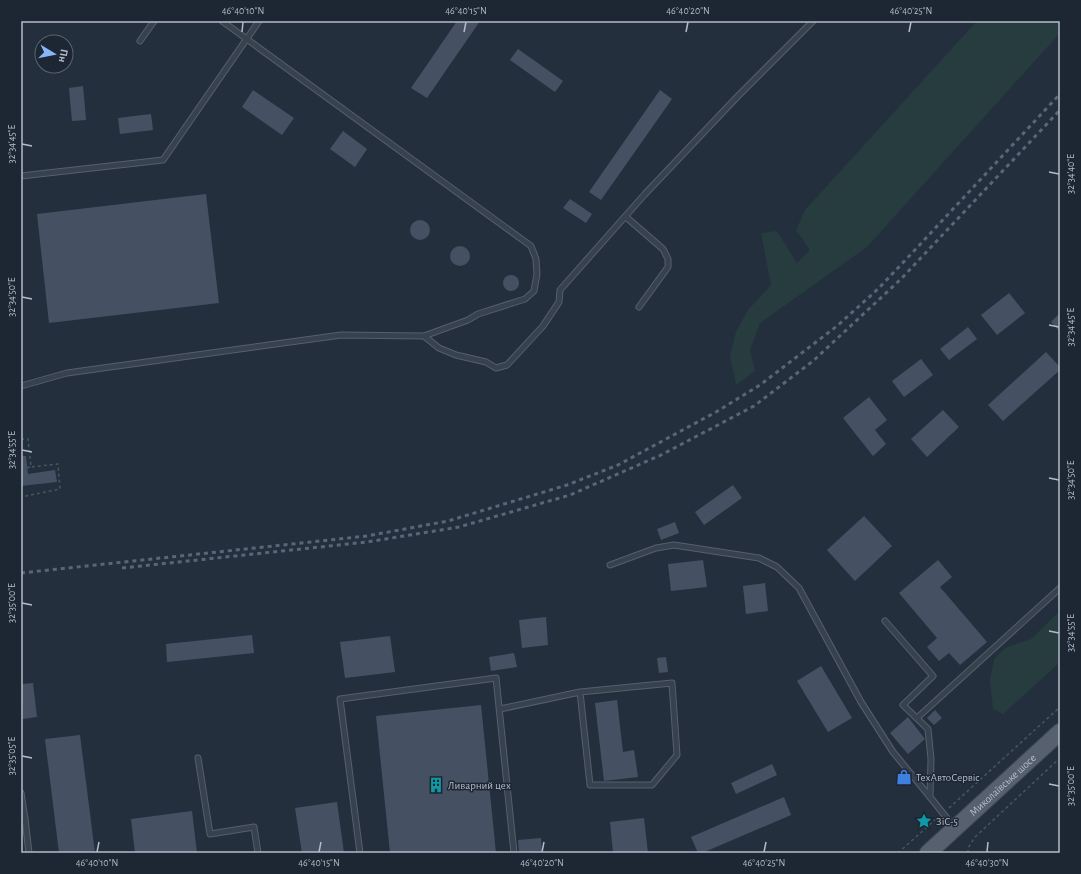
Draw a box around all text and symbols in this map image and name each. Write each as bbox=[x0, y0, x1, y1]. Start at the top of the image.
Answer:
text: 46°40'10"N bbox=[222, 6, 264, 16]
text: 46°40'15"N bbox=[445, 6, 487, 16]
text: 46°40'20"N bbox=[666, 6, 710, 16]
text: 46°40'25"N bbox=[890, 6, 932, 16]
north arrow bbox=[34, 34, 74, 74]
text: Пн bbox=[57, 48, 70, 63]
text: 32°34'45"E bbox=[7, 124, 17, 163]
text: 32°34'40"E bbox=[1066, 154, 1076, 194]
text: 32°34'50"E bbox=[7, 277, 17, 317]
text: 32°34'45"E bbox=[1066, 307, 1076, 346]
text: 32°34'55"E bbox=[7, 431, 17, 469]
text: 32°34'50"E bbox=[1066, 460, 1076, 500]
text: 32°35'00"E bbox=[7, 583, 17, 623]
text: 32°34'55"E bbox=[1066, 614, 1076, 652]
text: 32°35'05"E bbox=[7, 737, 17, 775]
street label: Миколаївське шосе bbox=[967, 752, 1038, 818]
text: 32°35'00"E bbox=[1066, 766, 1076, 806]
shop icon: ТехАвтоСервіс bbox=[895, 768, 913, 786]
place label: ТехАвтоСервіс bbox=[916, 772, 980, 783]
building icon: Ливарний цех bbox=[427, 776, 445, 794]
place label: Ливарний цех bbox=[448, 780, 511, 791]
place icon: ЗіС-5 bbox=[915, 812, 933, 830]
place label: ЗіС-5 bbox=[936, 816, 958, 827]
text: 46°40'10"N bbox=[76, 858, 118, 868]
text: 46°40'15"N bbox=[298, 858, 340, 868]
text: 46°40'20"N bbox=[520, 858, 564, 868]
text: 46°40'25"N bbox=[743, 858, 785, 868]
text: 46°40'30"N bbox=[965, 858, 1009, 868]

